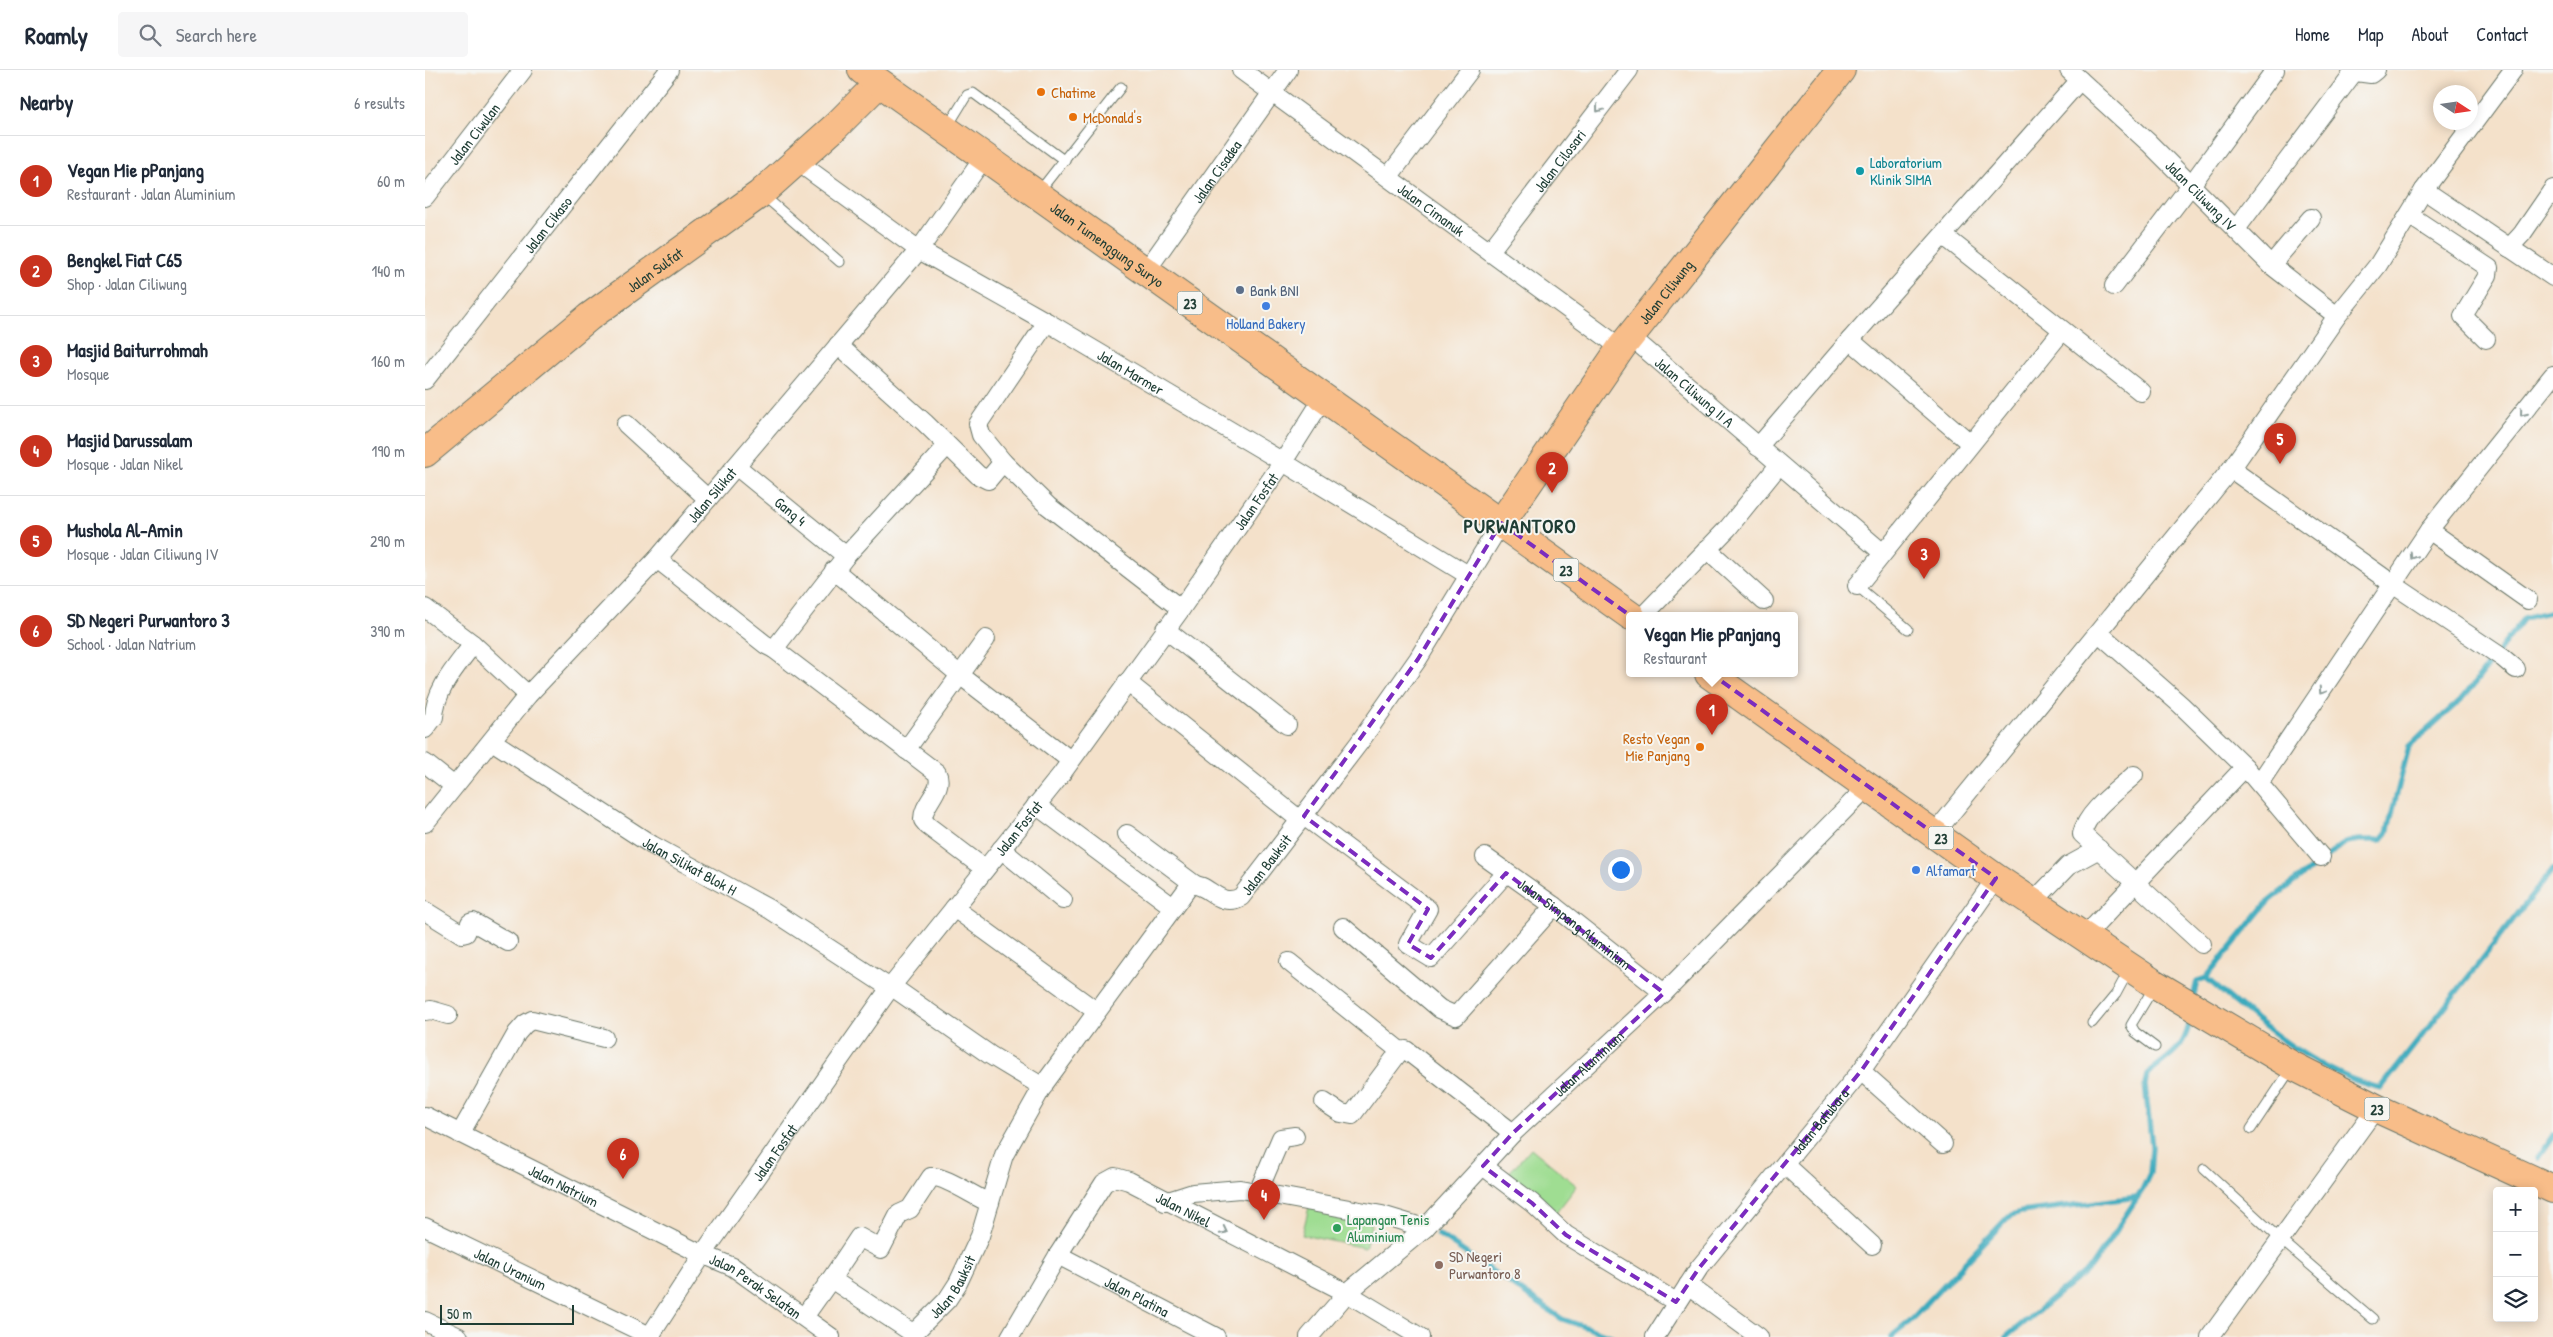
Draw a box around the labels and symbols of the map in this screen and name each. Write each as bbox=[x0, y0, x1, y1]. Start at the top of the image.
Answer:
place label: Chatime bbox=[1051, 82, 1096, 103]
north arrow bbox=[2433, 85, 2478, 130]
marker: Chatime bbox=[1035, 86, 1047, 98]
street label: Jalan Ciwulan bbox=[443, 98, 505, 169]
one-way arrow bbox=[1596, 103, 1605, 113]
place label: McDonald's bbox=[1083, 107, 1142, 128]
marker: McDonald's bbox=[1067, 111, 1079, 123]
street label: Jalan Cilosari bbox=[1529, 125, 1590, 196]
street label: Jalan Cisadea bbox=[1187, 136, 1246, 207]
place label: Laboratorium Klinik SIMA bbox=[1870, 152, 1942, 190]
street label: Jalan Ciliwung IV bbox=[2161, 155, 2242, 236]
marker: Laboratorium Klinik SIMA bbox=[1854, 165, 1866, 177]
street label: Jalan Cimanuk bbox=[1394, 178, 1469, 241]
street label: Jalan Cikaso bbox=[518, 192, 576, 257]
street label: Jalan Tumenggung Suryo bbox=[1046, 197, 1169, 292]
street label: Jalan Sulfat bbox=[622, 242, 688, 297]
street label: Jalan Ciliwung bbox=[1633, 255, 1698, 328]
place label: Bank BNI bbox=[1250, 280, 1299, 301]
marker: Bank BNI bbox=[1234, 284, 1246, 296]
road number: 23 bbox=[1177, 292, 1203, 314]
marker: Holland Bakery bbox=[1260, 300, 1272, 312]
place label: Holland Bakery bbox=[1226, 313, 1306, 334]
street label: Jalan Marmer bbox=[1094, 344, 1168, 400]
street label: Jalan Ciliwung II A bbox=[1651, 352, 1739, 432]
one-way arrow bbox=[2520, 407, 2528, 416]
pin: 5 bbox=[2264, 423, 2296, 464]
pin: 2 bbox=[1536, 452, 1568, 493]
street label: Jalan Silikat bbox=[682, 462, 742, 527]
street label: Jalan Fosfat bbox=[1229, 468, 1284, 534]
street label: Gang 4 bbox=[771, 492, 812, 531]
district label: PURWANTORO bbox=[1463, 512, 1577, 539]
pin: 3 bbox=[1908, 538, 1940, 579]
one-way arrow bbox=[2410, 550, 2419, 560]
road number: 23 bbox=[1553, 558, 1579, 582]
one-way arrow bbox=[2319, 686, 2329, 695]
pin: 1 bbox=[1696, 694, 1728, 735]
place label: Resto Vegan Mie Panjang bbox=[1623, 728, 1690, 766]
marker: Resto Vegan Mie Panjang bbox=[1694, 741, 1706, 753]
street label: Jalan Fosfat bbox=[990, 795, 1048, 860]
road number: 23 bbox=[1929, 826, 1953, 850]
street label: Jalan Bauksit bbox=[1236, 829, 1297, 899]
street label: Jalan Silikat Blok H bbox=[639, 831, 741, 900]
your location bbox=[1608, 857, 1634, 883]
place label: Alfamart bbox=[1926, 860, 1976, 881]
marker: Alfamart bbox=[1910, 864, 1922, 876]
street label: Jalan Simpang Aluminium bbox=[1514, 873, 1636, 974]
street label: Jalan Aluminium bbox=[1549, 1025, 1628, 1101]
street label: Jalan Batubara bbox=[1786, 1083, 1853, 1159]
road number: 23 bbox=[2365, 1098, 2389, 1120]
street label: Jalan Fosfat bbox=[747, 1119, 802, 1185]
pin: 6 bbox=[607, 1138, 639, 1179]
street label: Jalan Natrium bbox=[525, 1159, 602, 1212]
pin: 4 bbox=[1248, 1179, 1280, 1220]
street label: Jalan Nikel bbox=[1153, 1186, 1215, 1232]
place label: Lapangan Tenis Aluminium bbox=[1347, 1209, 1429, 1247]
marker: Lapangan Tenis Aluminium bbox=[1331, 1222, 1343, 1234]
one-way arrow bbox=[1219, 1225, 1228, 1235]
street label: Jalan Uranium bbox=[471, 1242, 550, 1295]
place label: SD Negeri Purwantoro 8 bbox=[1449, 1246, 1521, 1284]
street label: Jalan Perak Selatan bbox=[706, 1248, 806, 1323]
street label: Jalan Bauksit bbox=[924, 1251, 980, 1323]
marker: SD Negeri Purwantoro 8 bbox=[1433, 1259, 1445, 1271]
street label: Jalan Platina bbox=[1101, 1271, 1173, 1321]
scale bar bbox=[440, 1302, 574, 1325]

